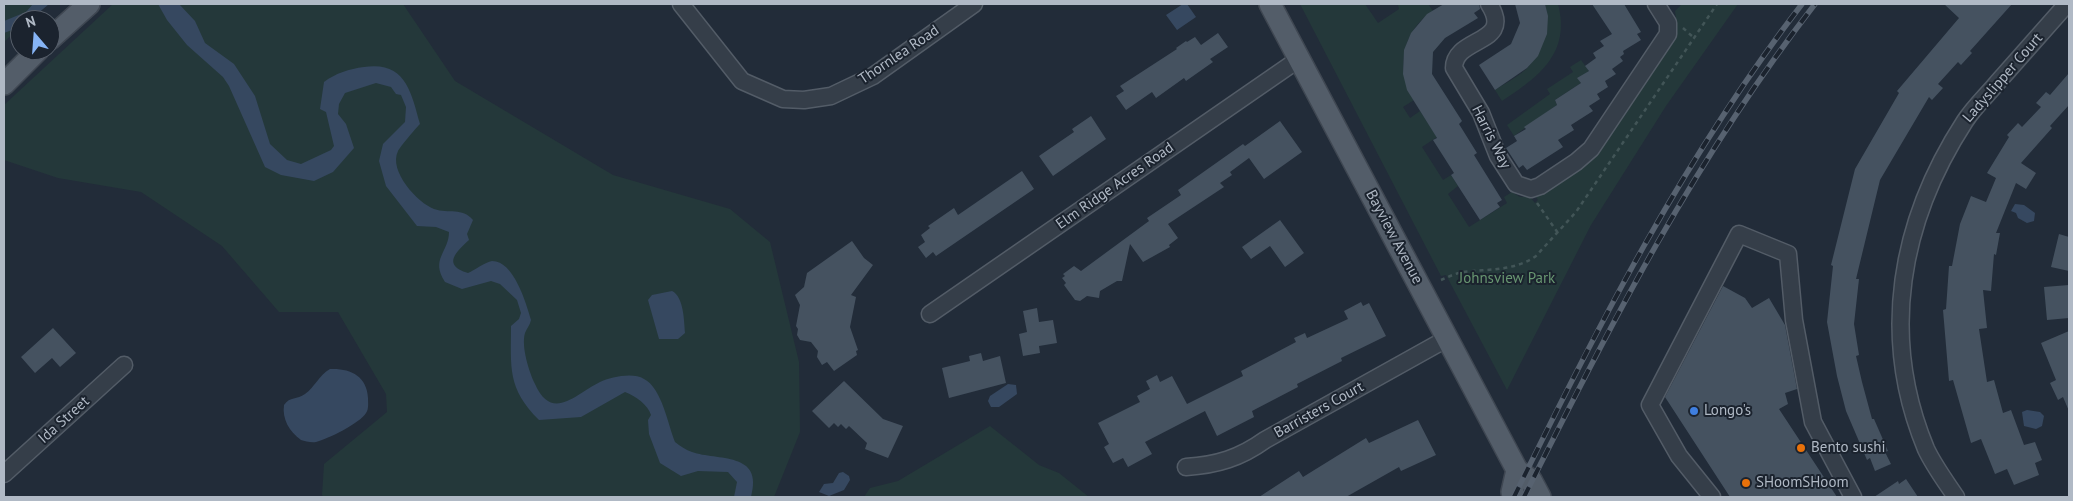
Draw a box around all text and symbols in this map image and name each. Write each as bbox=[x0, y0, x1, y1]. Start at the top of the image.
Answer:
north arrow bbox=[10, 10, 60, 60]
text: N bbox=[24, 12, 38, 32]
street label: Thornlea Road bbox=[855, 22, 943, 88]
street label: Ladyslipper Court bbox=[1959, 30, 2047, 126]
street label: Harris Way bbox=[1467, 102, 1515, 172]
street label: Elm Ridge Acres Road bbox=[1053, 139, 1177, 233]
street label: Bayview Avenue bbox=[1362, 187, 1426, 287]
park label: Johnsview Park bbox=[1459, 270, 1555, 288]
street label: Barristers Court bbox=[1271, 378, 1367, 442]
street label: Ida Street bbox=[35, 393, 93, 447]
place label: Longo's bbox=[1704, 402, 1751, 420]
marker: Longo's bbox=[1688, 405, 1700, 417]
place label: Bento sushi bbox=[1811, 439, 1885, 457]
marker: Bento sushi bbox=[1795, 442, 1807, 454]
place label: SHoomSHoom bbox=[1756, 474, 1849, 492]
marker: SHoomSHoom bbox=[1740, 477, 1752, 489]

